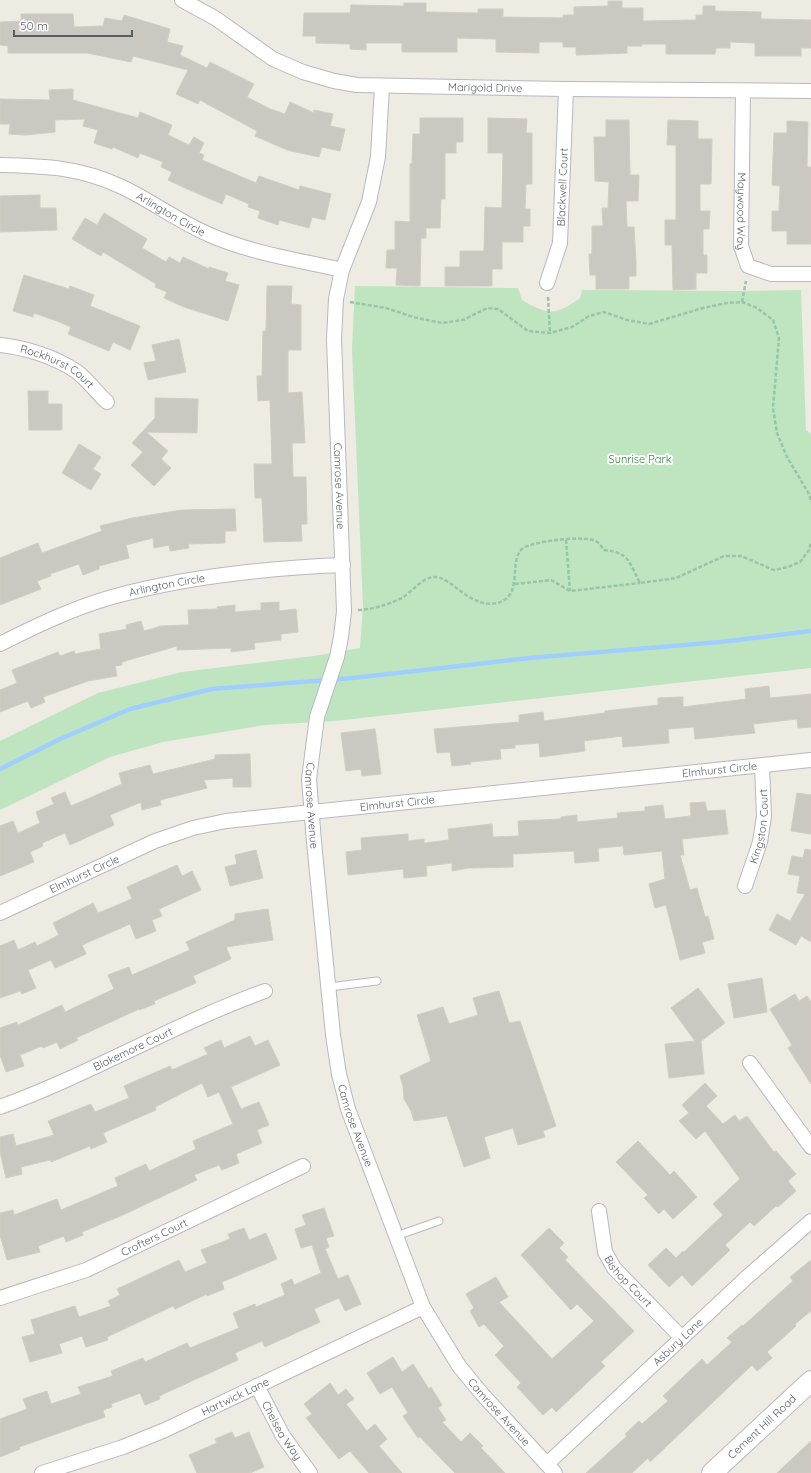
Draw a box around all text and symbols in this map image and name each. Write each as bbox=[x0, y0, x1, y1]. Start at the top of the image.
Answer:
scale bar bbox=[14, 12, 132, 38]
text: 50 m bbox=[20, 18, 48, 33]
street label: Marigold Drive bbox=[448, 80, 522, 95]
street label: Blackwell Court bbox=[554, 147, 571, 227]
street label: Maywood Way bbox=[733, 173, 749, 251]
street label: Arlington Circle bbox=[134, 189, 208, 239]
street label: Rockhurst Court bbox=[19, 342, 97, 391]
street label: Camrose Avenue bbox=[331, 443, 348, 530]
park label: Sunrise Park bbox=[608, 452, 672, 466]
street label: Arlington Circle bbox=[128, 571, 206, 599]
street label: Elmhurst Circle bbox=[681, 759, 758, 780]
street label: Camrose Avenue bbox=[302, 762, 322, 849]
street label: Kingston Court bbox=[746, 788, 771, 865]
street label: Elmhurst Circle bbox=[359, 792, 435, 814]
street label: Elmhurst Circle bbox=[47, 852, 121, 896]
street label: Blakemore Court bbox=[91, 1024, 175, 1074]
street label: Camrose Avenue bbox=[335, 1083, 376, 1169]
street label: Crofters Court bbox=[119, 1215, 190, 1259]
street label: Bishop Court bbox=[601, 1253, 655, 1310]
street label: Asbury Lane bbox=[650, 1315, 706, 1369]
street label: Hartwick Lane bbox=[199, 1374, 271, 1419]
street label: Camrose Avenue bbox=[465, 1375, 533, 1449]
street label: Cement Hill Road bbox=[725, 1391, 799, 1462]
street label: Chelsea Way bbox=[259, 1398, 305, 1463]

